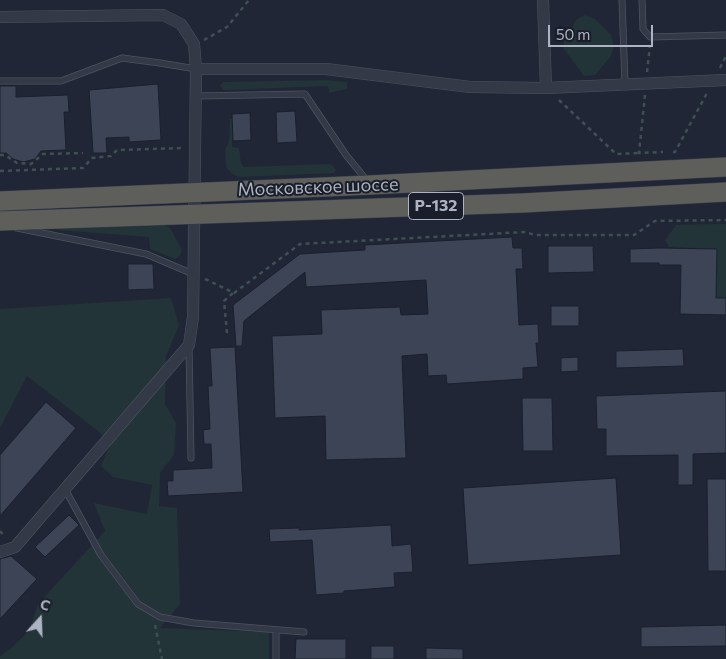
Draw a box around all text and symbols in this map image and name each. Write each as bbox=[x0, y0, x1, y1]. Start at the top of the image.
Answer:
scale bar bbox=[551, 15, 656, 47]
text: 50 m bbox=[556, 25, 590, 43]
street label: Московское шоссе bbox=[237, 173, 399, 201]
road number: Р-132 bbox=[408, 192, 464, 220]
north arrow bbox=[15, 594, 65, 644]
text: С bbox=[38, 595, 53, 614]

